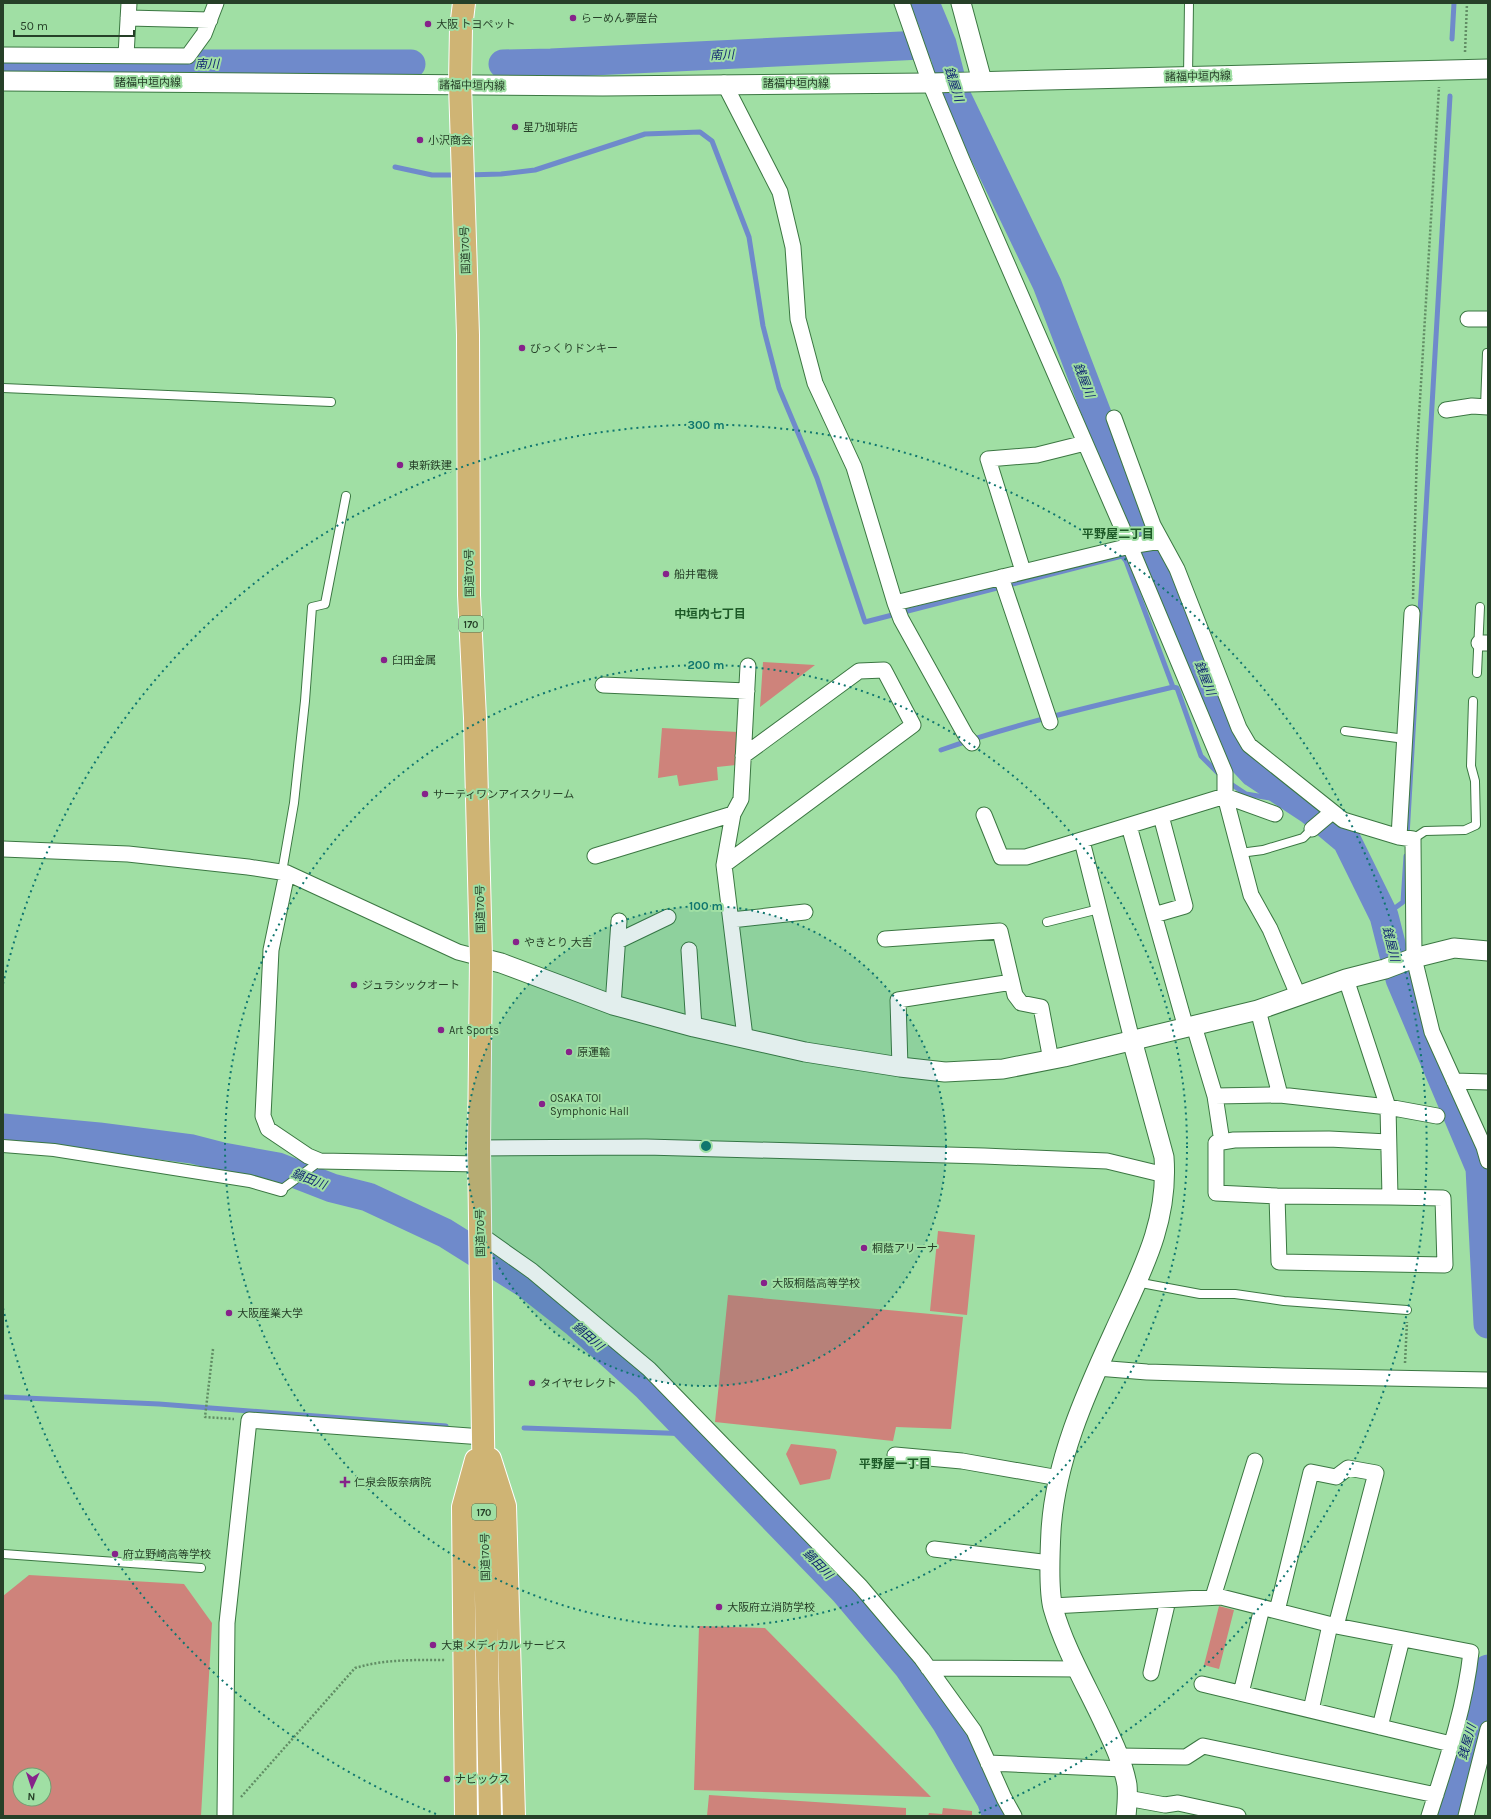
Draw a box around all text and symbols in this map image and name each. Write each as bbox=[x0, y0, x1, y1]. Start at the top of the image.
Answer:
scale bar bbox=[14, 12, 134, 38]
place label: らーめん夢屋台 bbox=[581, 12, 658, 25]
marker: らーめん夢屋台 bbox=[568, 13, 578, 23]
place label: 大阪 トヨペット bbox=[436, 18, 516, 31]
text: 50 m bbox=[20, 19, 48, 33]
marker: 大阪 トヨペット bbox=[423, 19, 433, 29]
water label: 南川 bbox=[710, 47, 736, 63]
water label: 南川 bbox=[195, 57, 221, 71]
water label: 銭屋川 bbox=[942, 65, 967, 105]
street label: 諸福中垣内線 bbox=[1165, 69, 1231, 84]
street label: 諸福中垣内線 bbox=[115, 76, 181, 89]
street label: 諸福中垣内線 bbox=[763, 77, 829, 90]
street label: 諸福中垣内線 bbox=[439, 78, 505, 93]
place label: 星乃珈琲店 bbox=[523, 121, 578, 134]
marker: 星乃珈琲店 bbox=[510, 122, 520, 132]
place label: 小沢商会 bbox=[428, 134, 472, 147]
marker: 小沢商会 bbox=[415, 135, 425, 145]
street label: 国道170号 bbox=[458, 226, 473, 274]
place label: びっくりドンキー bbox=[530, 342, 618, 355]
marker: びっくりドンキー bbox=[517, 343, 527, 353]
water label: 銭屋川 bbox=[1071, 361, 1098, 401]
text: 300 m bbox=[687, 418, 725, 432]
place label: 東新鉄建 bbox=[408, 459, 452, 472]
marker: 東新鉄建 bbox=[395, 460, 405, 470]
district label: 平野屋二丁目 bbox=[1082, 527, 1154, 541]
street label: 国道170号 bbox=[463, 549, 476, 597]
place label: 船井電機 bbox=[674, 568, 718, 581]
marker: 船井電機 bbox=[661, 569, 671, 579]
district label: 中垣内七丁目 bbox=[674, 607, 746, 621]
road number: 170 bbox=[459, 616, 483, 632]
place label: 臼田金属 bbox=[392, 654, 436, 667]
marker: 臼田金属 bbox=[379, 655, 389, 665]
text: 200 m bbox=[688, 658, 724, 672]
water label: 銭屋川 bbox=[1192, 659, 1219, 699]
place label: サーティワンアイスクリーム bbox=[433, 788, 574, 801]
marker: サーティワンアイスクリーム bbox=[420, 789, 430, 799]
street label: 国道170号 bbox=[474, 885, 487, 933]
text: 100 m bbox=[689, 899, 723, 913]
water label: 銭屋川 bbox=[1380, 925, 1403, 965]
place label: やきとり 大吉 bbox=[524, 936, 593, 949]
marker: やきとり 大吉 bbox=[511, 937, 521, 947]
place label: ジュラシックオート bbox=[362, 979, 460, 992]
marker: ジュラシックオート bbox=[349, 980, 359, 990]
place label: Art Sports bbox=[449, 1024, 499, 1037]
marker: Art Sports bbox=[436, 1025, 446, 1035]
place label: 原運輸 bbox=[577, 1046, 610, 1059]
marker: 原運輸 bbox=[564, 1047, 574, 1057]
place label: OSAKA TOI Symphonic Hall bbox=[550, 1092, 629, 1118]
marker: OSAKA TOI Symphonic Hall bbox=[537, 1099, 547, 1109]
centre of rings bbox=[699, 1139, 713, 1153]
water label: 鍋田川 bbox=[290, 1166, 330, 1193]
street label: 国道170号 bbox=[474, 1209, 487, 1257]
place label: 桐蔭アリーナ bbox=[872, 1242, 938, 1255]
marker: 桐蔭アリーナ bbox=[859, 1243, 869, 1253]
place label: 大阪桐蔭高等学校 bbox=[772, 1277, 860, 1290]
marker: 大阪桐蔭高等学校 bbox=[759, 1278, 769, 1288]
place label: 大阪産業大学 bbox=[237, 1307, 303, 1320]
marker: 大阪産業大学 bbox=[224, 1308, 234, 1318]
water label: 鍋田川 bbox=[570, 1319, 608, 1354]
place label: タイヤセレクト bbox=[540, 1377, 617, 1390]
marker: タイヤセレクト bbox=[527, 1378, 537, 1388]
district label: 平野屋一丁目 bbox=[859, 1457, 931, 1471]
marker: 仁泉会阪奈病院 bbox=[339, 1476, 351, 1488]
place label: 仁泉会阪奈病院 bbox=[354, 1476, 431, 1489]
road number: 170 bbox=[472, 1504, 496, 1520]
street label: 国道170号 bbox=[479, 1533, 492, 1581]
water label: 鍋田川 bbox=[800, 1546, 837, 1583]
place label: 府立野崎高等学校 bbox=[123, 1548, 211, 1561]
marker: 府立野崎高等学校 bbox=[110, 1549, 120, 1559]
place label: 大阪府立消防学校 bbox=[727, 1601, 815, 1614]
marker: 大阪府立消防学校 bbox=[714, 1602, 724, 1612]
place label: 大東 メディカル サービス bbox=[441, 1639, 566, 1652]
marker: 大東 メディカル サービス bbox=[428, 1640, 438, 1650]
water label: 銭屋川 bbox=[1455, 1721, 1479, 1761]
north arrow bbox=[12, 1767, 52, 1807]
place label: ナビックス bbox=[455, 1773, 510, 1786]
marker: ナビックス bbox=[442, 1774, 452, 1784]
text: N bbox=[27, 1790, 36, 1803]

